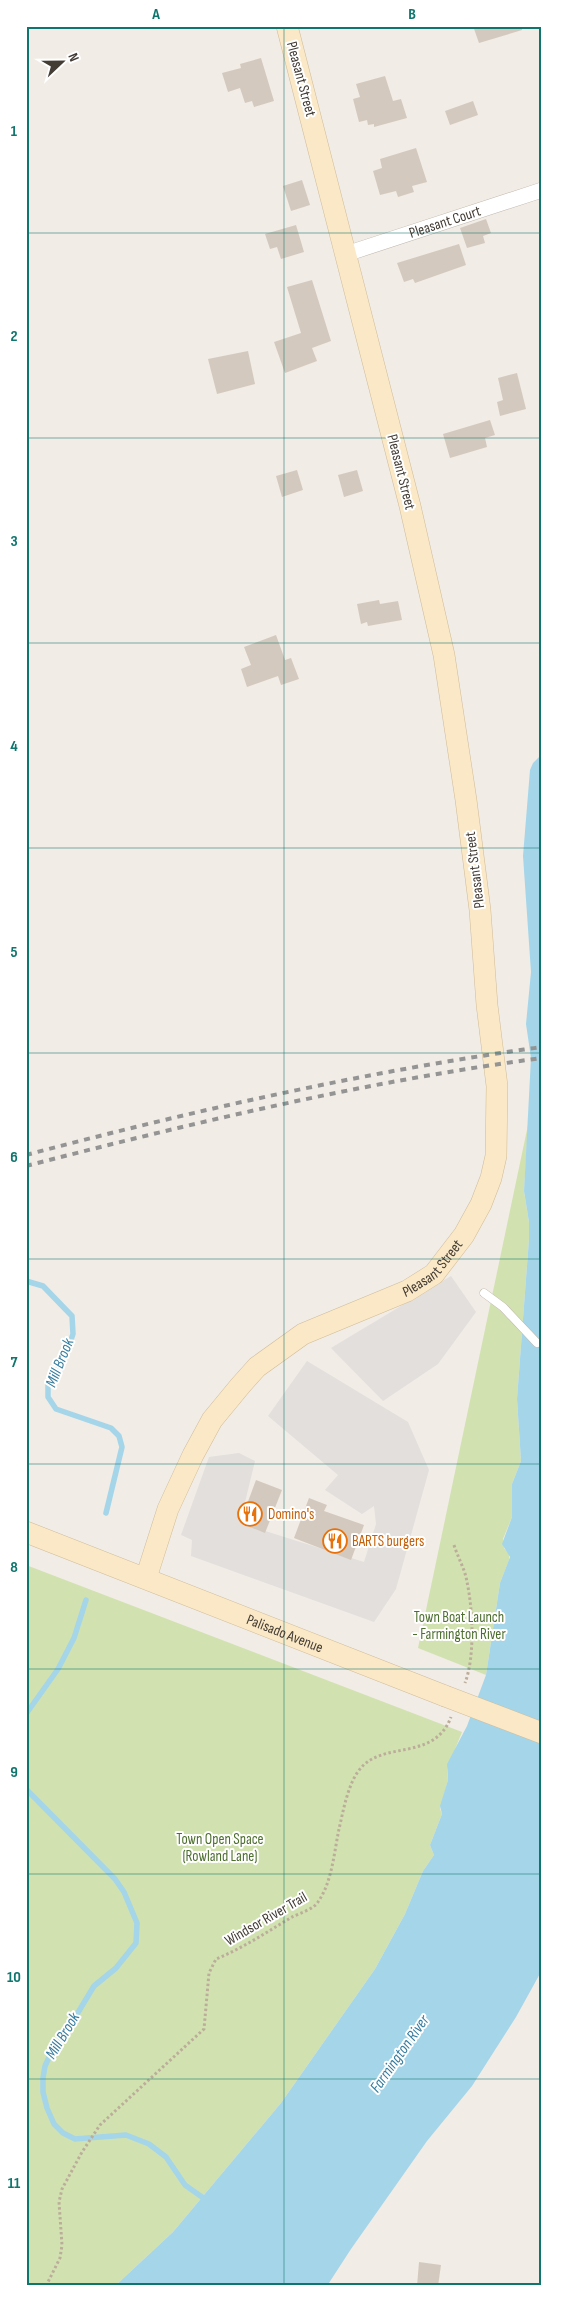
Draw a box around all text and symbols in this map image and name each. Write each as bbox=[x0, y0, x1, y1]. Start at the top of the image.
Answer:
text: A bbox=[151, 5, 160, 24]
text: B bbox=[408, 5, 416, 24]
north arrow bbox=[38, 38, 88, 88]
street label: Pleasant Street bbox=[282, 39, 320, 119]
text: N bbox=[64, 51, 83, 64]
text: 1 bbox=[11, 122, 18, 141]
street label: Pleasant Court bbox=[407, 201, 484, 242]
text: 2 bbox=[10, 327, 18, 346]
street label: Pleasant Street bbox=[382, 432, 420, 512]
text: 3 bbox=[10, 532, 18, 551]
text: 4 bbox=[10, 737, 18, 756]
street label: Pleasant Street bbox=[461, 830, 489, 909]
text: 5 bbox=[10, 943, 18, 962]
text: 6 bbox=[10, 1148, 18, 1167]
street label: Pleasant Street bbox=[400, 1235, 467, 1301]
water label: Mill Brook bbox=[42, 1335, 79, 1390]
text: 7 bbox=[11, 1353, 18, 1372]
restaurant icon: Domino's bbox=[237, 1501, 263, 1527]
place label: Domino's bbox=[268, 1505, 314, 1524]
restaurant icon: BARTS burgers bbox=[322, 1528, 348, 1554]
place label: BARTS burgers bbox=[352, 1532, 424, 1551]
text: 8 bbox=[10, 1558, 18, 1577]
park label: Town Boat Launch - Farmington River bbox=[412, 1608, 506, 1644]
street label: Palisado Avenue bbox=[244, 1610, 326, 1657]
text: 9 bbox=[10, 1763, 18, 1782]
park label: Town Open Space (Rowland Lane) bbox=[176, 1830, 264, 1866]
street label: Windsor River Trail bbox=[221, 1888, 311, 1950]
text: 10 bbox=[7, 1968, 21, 1987]
water label: Mill Brook bbox=[42, 2008, 85, 2063]
water label: Farmington River bbox=[366, 2011, 434, 2096]
text: 11 bbox=[8, 2174, 21, 2193]

